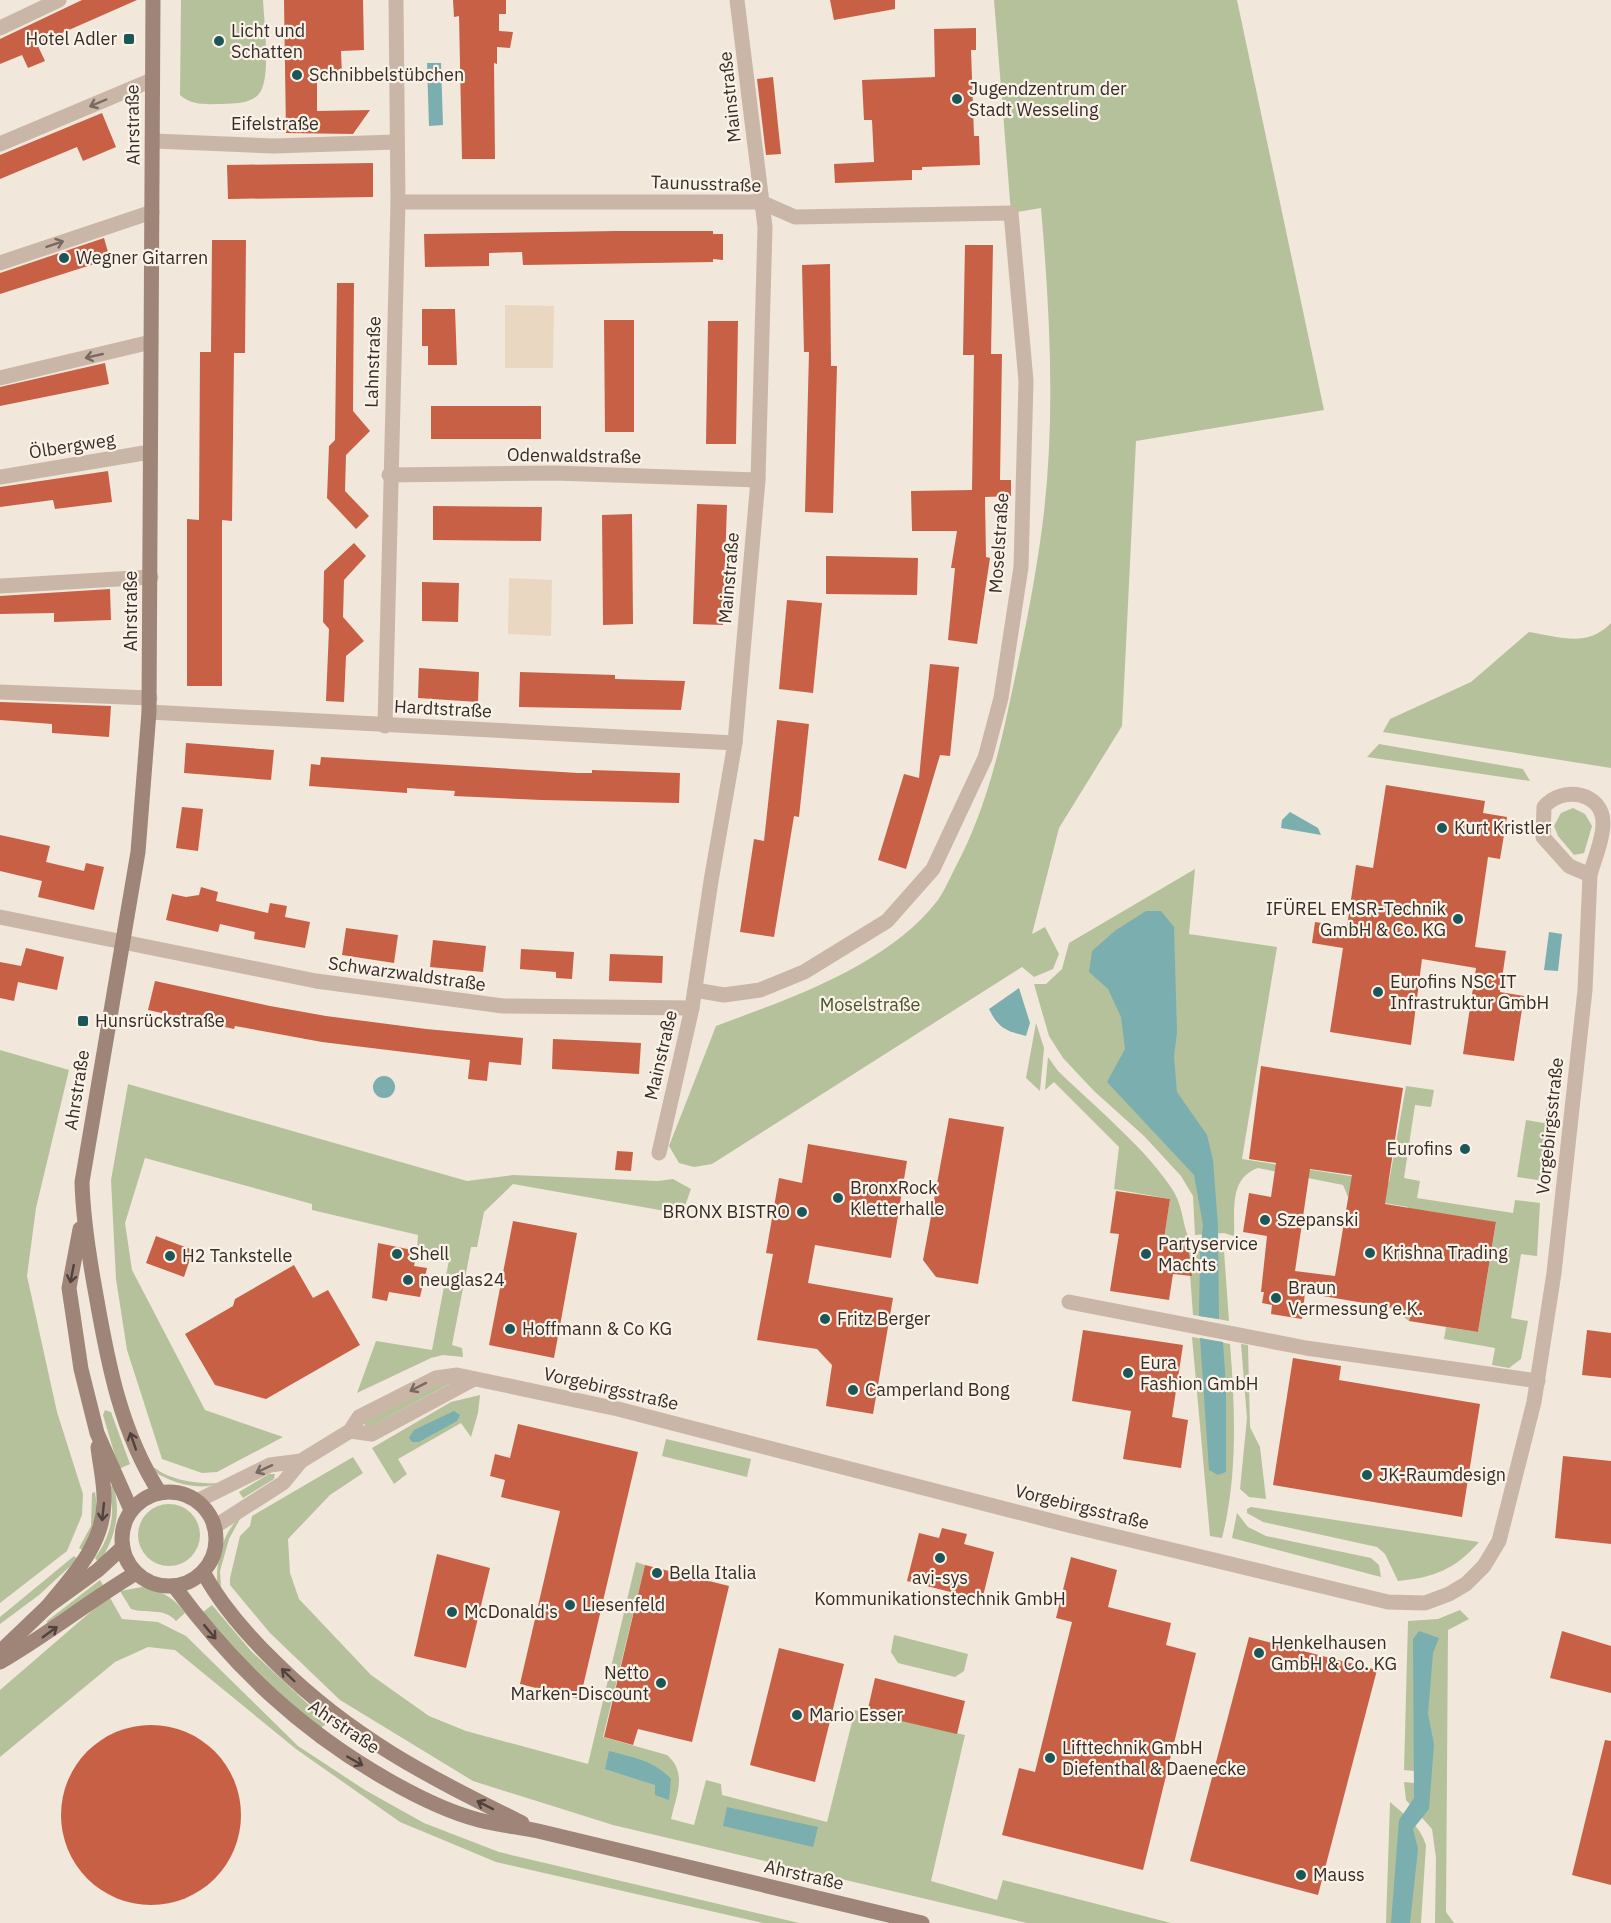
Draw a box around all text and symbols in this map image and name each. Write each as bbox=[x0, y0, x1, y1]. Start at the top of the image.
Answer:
place label: Licht und Schatten bbox=[231, 19, 305, 63]
place label: Hotel Adler bbox=[26, 27, 117, 50]
marker: Hotel Adler bbox=[122, 32, 136, 46]
marker: Licht und Schatten bbox=[212, 34, 226, 48]
street label: Mainstraße bbox=[713, 50, 746, 144]
place label: Schnibbelstübchen bbox=[309, 63, 464, 86]
marker: Schnibbelstübchen bbox=[290, 68, 304, 82]
place label: Jugendzentrum der Stadt Wesseling bbox=[969, 77, 1127, 121]
street label: Ahrstraße bbox=[120, 84, 145, 166]
marker: Jugendzentrum der Stadt Wesseling bbox=[950, 92, 964, 106]
one-way arrow bbox=[89, 98, 108, 109]
street label: Eifelstraße bbox=[231, 112, 319, 135]
street label: Taunusstraße bbox=[650, 170, 762, 197]
one-way arrow bbox=[45, 238, 64, 249]
place label: Wegner Gitarren bbox=[76, 246, 208, 269]
marker: Wegner Gitarren bbox=[57, 251, 71, 265]
street label: Lahnstraße bbox=[359, 316, 386, 408]
one-way arrow bbox=[85, 350, 104, 362]
street label: Ölbergweg bbox=[27, 427, 117, 464]
street label: Odenwaldstraße bbox=[507, 443, 641, 468]
street label: Moselstraße bbox=[984, 492, 1013, 594]
street label: Mainstraße bbox=[713, 531, 744, 625]
street label: Ahrstraße bbox=[119, 570, 142, 651]
street label: Hardtstraße bbox=[393, 694, 493, 723]
place label: Kurt Kristler bbox=[1454, 816, 1552, 839]
marker: Kurt Kristler bbox=[1435, 821, 1449, 835]
place label: IFÜREL EMSR-Technik GmbH & Co. KG bbox=[1266, 897, 1447, 941]
marker: IFÜREL EMSR-Technik GmbH & Co. KG bbox=[1451, 912, 1465, 926]
street label: Schwarzwaldstraße bbox=[327, 951, 488, 996]
place label: Eurofins NSC IT Infrastruktur GmbH bbox=[1390, 970, 1549, 1014]
marker: Eurofins NSC IT Infrastruktur GmbH bbox=[1371, 985, 1385, 999]
park label: Moselstraße bbox=[820, 993, 920, 1016]
street label: Mainstraße bbox=[639, 1008, 682, 1102]
place label: Hunsrückstraße bbox=[95, 1009, 225, 1032]
marker: Hunsrückstraße bbox=[76, 1014, 90, 1028]
street label: Ahrstraße bbox=[59, 1048, 94, 1132]
street label: Vorgebirgsstraße bbox=[1531, 1056, 1568, 1196]
place label: Eurofins bbox=[1387, 1137, 1453, 1160]
marker: Eurofins bbox=[1458, 1142, 1472, 1156]
place label: BronxRock Kletterhalle bbox=[850, 1176, 945, 1220]
marker: BronxRock Kletterhalle bbox=[831, 1191, 845, 1205]
place label: BRONX BISTRO bbox=[663, 1200, 790, 1223]
marker: BRONX BISTRO bbox=[795, 1205, 809, 1219]
place label: Szepanski bbox=[1277, 1208, 1359, 1231]
marker: Szepanski bbox=[1258, 1213, 1272, 1227]
place label: Partyservice Machts bbox=[1158, 1232, 1258, 1276]
place label: Krishna Trading bbox=[1382, 1241, 1508, 1264]
place label: Shell bbox=[409, 1242, 449, 1265]
place label: H2 Tankstelle bbox=[182, 1244, 292, 1267]
marker: Krishna Trading bbox=[1363, 1246, 1377, 1260]
marker: Shell bbox=[390, 1247, 404, 1261]
marker: Partyservice Machts bbox=[1139, 1247, 1153, 1261]
marker: H2 Tankstelle bbox=[163, 1249, 177, 1263]
one-way arrow bbox=[66, 1264, 77, 1284]
place label: neuglas24 bbox=[420, 1268, 505, 1291]
marker: neuglas24 bbox=[401, 1273, 415, 1287]
place label: Braun Vermessung e.K. bbox=[1288, 1276, 1423, 1320]
marker: Braun Vermessung e.K. bbox=[1269, 1291, 1283, 1305]
place label: Fritz Berger bbox=[837, 1307, 931, 1330]
marker: Fritz Berger bbox=[818, 1312, 832, 1326]
place label: Hoffmann & Co KG bbox=[522, 1317, 672, 1340]
marker: Hoffmann & Co KG bbox=[503, 1322, 517, 1336]
place label: Eura Fashion GmbH bbox=[1140, 1351, 1258, 1395]
street label: Vorgebirgsstraße bbox=[541, 1362, 681, 1415]
marker: Eura Fashion GmbH bbox=[1121, 1366, 1135, 1380]
place label: Camperland Bong bbox=[865, 1378, 1010, 1401]
one-way arrow bbox=[410, 1381, 428, 1393]
marker: Camperland Bong bbox=[846, 1383, 860, 1397]
one-way arrow bbox=[127, 1432, 138, 1451]
one-way arrow bbox=[255, 1463, 273, 1475]
place label: JK-Raumdesign bbox=[1379, 1463, 1506, 1486]
marker: JK-Raumdesign bbox=[1360, 1468, 1374, 1482]
street label: Vorgebirgsstraße bbox=[1012, 1479, 1152, 1534]
one-way arrow bbox=[97, 1501, 108, 1521]
marker: avi-sys Kommunikationstechnik GmbH bbox=[933, 1551, 947, 1565]
place label: Bella Italia bbox=[669, 1561, 757, 1584]
marker: Bella Italia bbox=[650, 1566, 664, 1580]
place label: avi-sys Kommunikationstechnik GmbH bbox=[814, 1566, 1066, 1610]
place label: Liesenfeld bbox=[582, 1593, 665, 1616]
marker: Liesenfeld bbox=[563, 1598, 577, 1612]
place label: McDonald's bbox=[464, 1600, 558, 1623]
marker: McDonald's bbox=[445, 1605, 459, 1619]
one-way arrow bbox=[203, 1624, 216, 1640]
one-way arrow bbox=[41, 1625, 57, 1638]
place label: Henkelhausen GmbH & Co. KG bbox=[1271, 1631, 1397, 1675]
marker: Henkelhausen GmbH & Co. KG bbox=[1252, 1646, 1266, 1660]
place label: Netto Marken-Discount bbox=[511, 1661, 649, 1705]
one-way arrow bbox=[281, 1668, 296, 1683]
marker: Netto Marken-Discount bbox=[654, 1676, 668, 1690]
street label: Ahrstraße bbox=[304, 1694, 384, 1759]
place label: Mario Esser bbox=[809, 1703, 903, 1726]
marker: Mario Esser bbox=[790, 1708, 804, 1722]
place label: Lifttechnik GmbH Diefenthal & Daenecke bbox=[1062, 1736, 1246, 1780]
marker: Lifttechnik GmbH Diefenthal & Daenecke bbox=[1043, 1751, 1057, 1765]
one-way arrow bbox=[346, 1755, 363, 1767]
one-way arrow bbox=[477, 1798, 495, 1810]
street label: Ahrstraße bbox=[762, 1854, 846, 1895]
place label: Mauss bbox=[1313, 1863, 1365, 1886]
marker: Mauss bbox=[1294, 1868, 1308, 1882]

